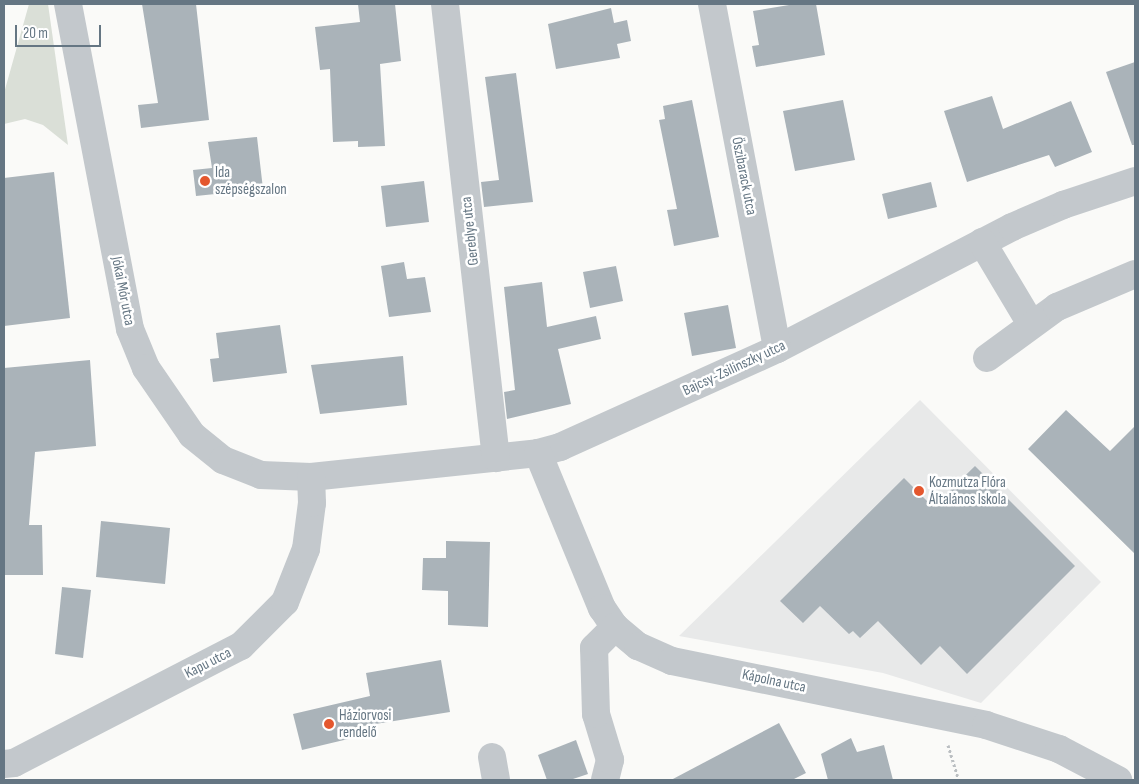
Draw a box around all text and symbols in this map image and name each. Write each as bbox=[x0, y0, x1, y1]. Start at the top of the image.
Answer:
scale bar bbox=[18, 15, 104, 47]
text: 20 m bbox=[23, 24, 48, 43]
street label: Őszibarack utca bbox=[728, 136, 760, 216]
place label: Ida szépségszalon bbox=[215, 163, 287, 198]
marker: Ida szépségszalon bbox=[199, 175, 211, 187]
street label: Gereblye utca bbox=[457, 196, 483, 266]
street label: Jókai Mór utca bbox=[107, 255, 139, 327]
street label: Bajcsy-Zsilinszky utca bbox=[680, 336, 788, 400]
place label: Kozmutza Flóra Általános Iskola bbox=[929, 473, 1006, 508]
marker: Kozmutza Flóra Általános Iskola bbox=[913, 485, 925, 497]
street label: Kapu utca bbox=[182, 644, 234, 682]
street label: Kápolna utca bbox=[741, 665, 807, 697]
place label: Háziorvosi rendelő bbox=[339, 706, 391, 741]
marker: Háziorvosi rendelő bbox=[323, 718, 335, 730]

